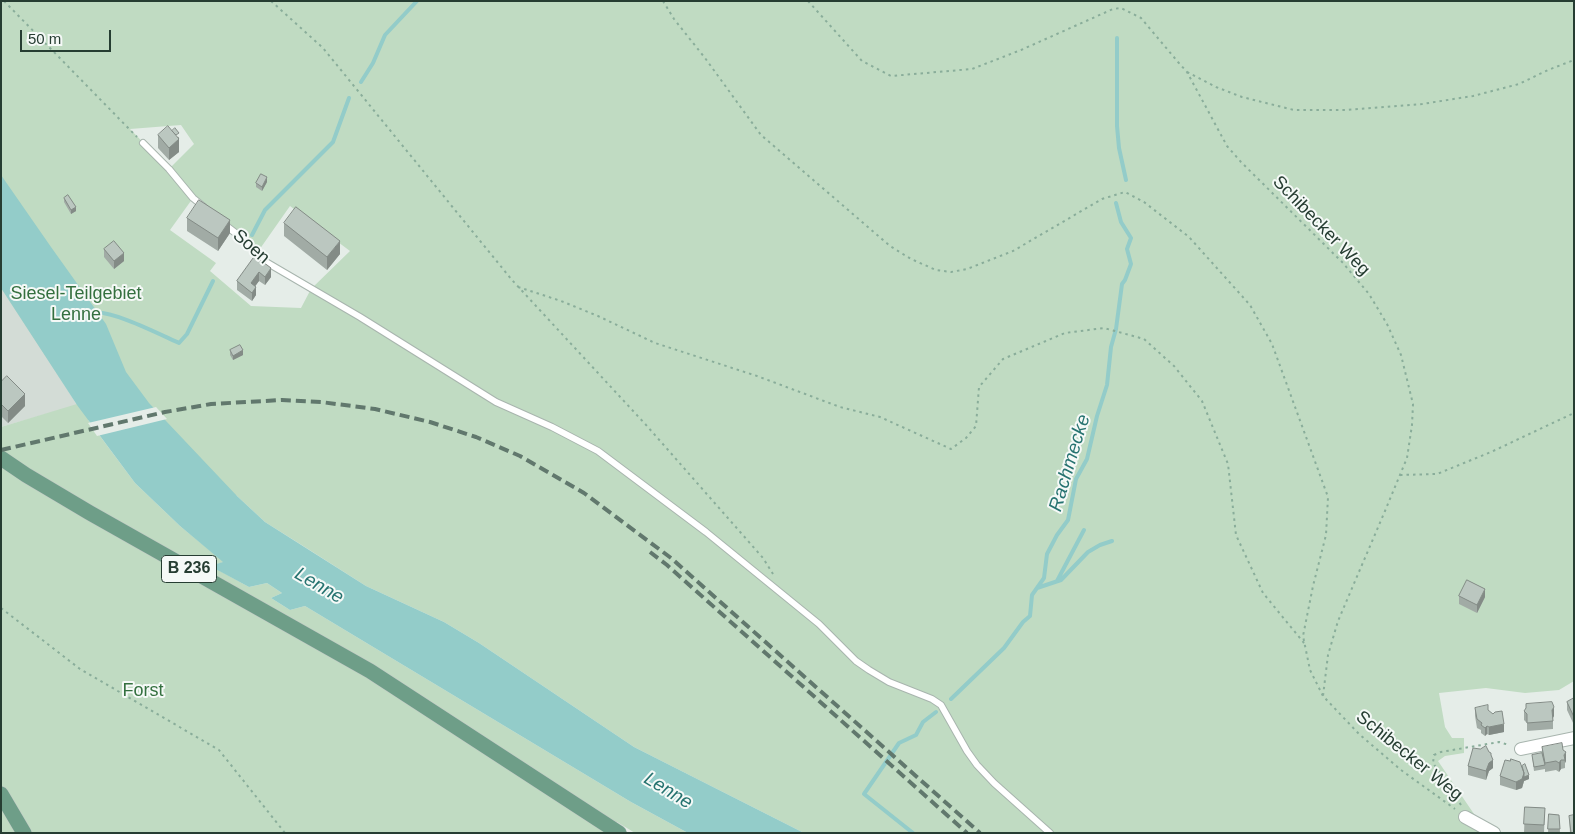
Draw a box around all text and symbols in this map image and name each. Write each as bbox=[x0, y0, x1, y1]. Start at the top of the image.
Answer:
scale bar bbox=[22, 20, 114, 52]
text: 50 m bbox=[28, 30, 61, 47]
street label: Schibecker Weg bbox=[1268, 171, 1374, 281]
street label: Soen bbox=[228, 225, 274, 269]
park label: Siesel-Teilgebiet Lenne bbox=[10, 283, 142, 326]
water label: Rachmecke bbox=[1044, 412, 1096, 514]
road number: B 236 bbox=[162, 556, 216, 582]
water label: Lenne bbox=[290, 563, 348, 609]
park label: Forst bbox=[122, 680, 164, 702]
street label: Schibecker Weg bbox=[1351, 706, 1467, 806]
water label: Lenne bbox=[639, 768, 697, 814]

